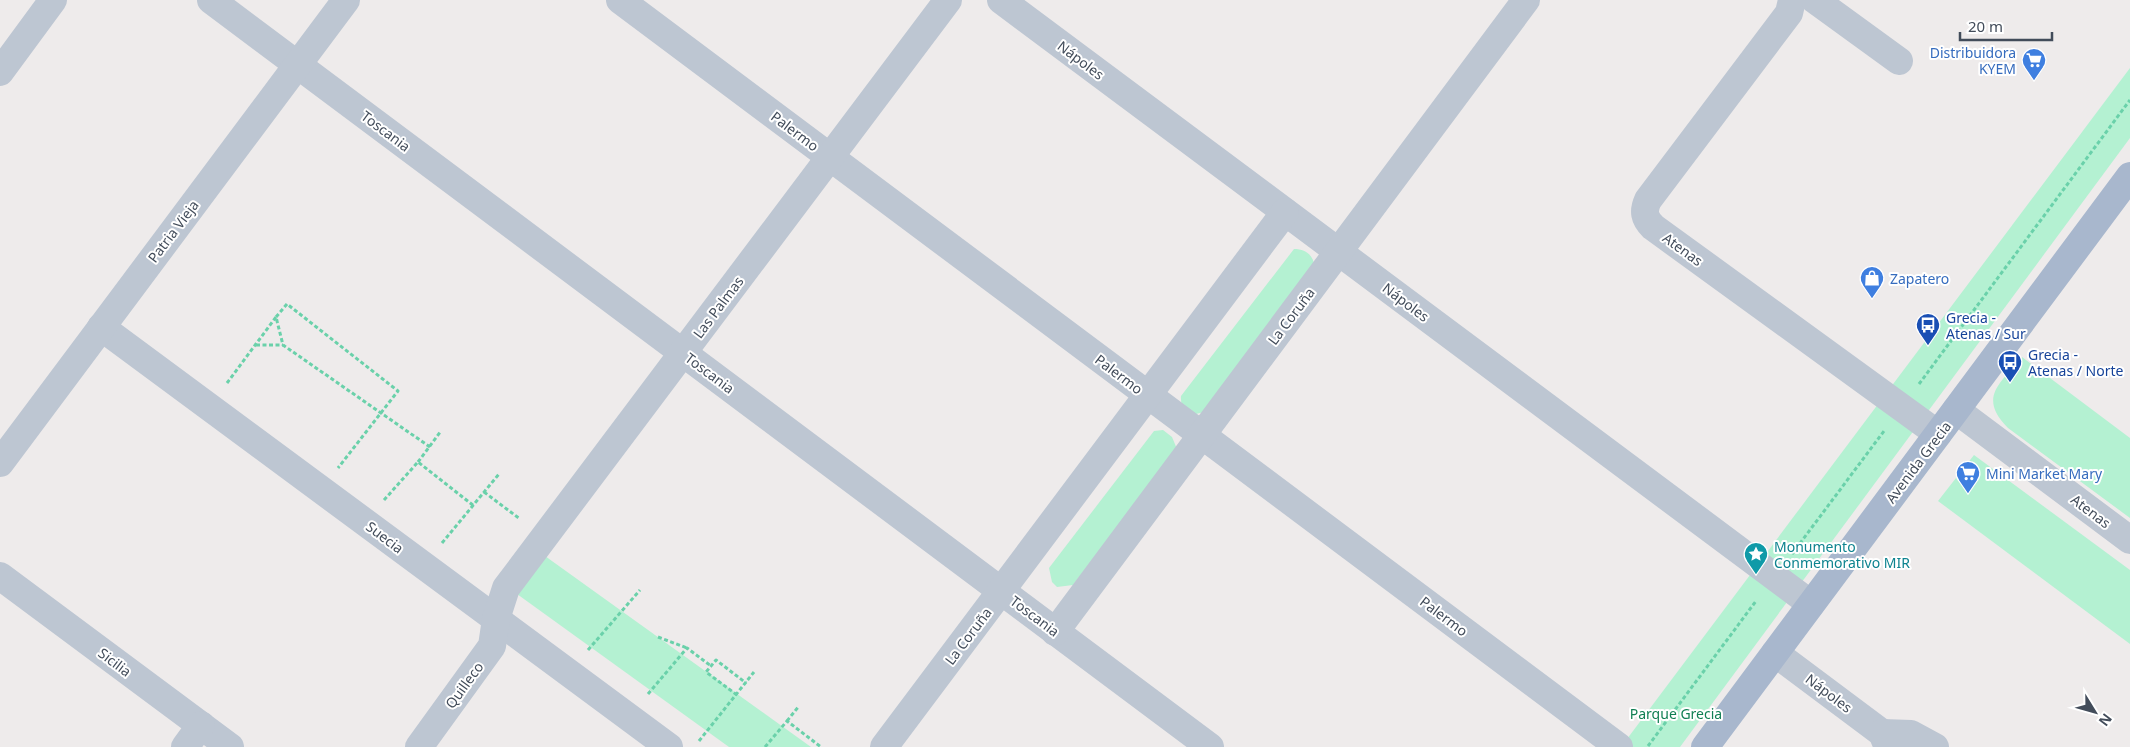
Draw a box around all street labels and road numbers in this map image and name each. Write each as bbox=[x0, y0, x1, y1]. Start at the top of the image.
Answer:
street label: Nápoles bbox=[1054, 36, 1108, 84]
street label: Toscania bbox=[358, 106, 414, 156]
street label: Palermo bbox=[767, 107, 823, 155]
street label: Patria Vieja bbox=[143, 196, 203, 266]
street label: Atenas bbox=[1659, 228, 1707, 270]
street label: Las Palmas bbox=[688, 272, 748, 342]
street label: Nápoles bbox=[1379, 278, 1433, 326]
street label: La Coruña bbox=[1263, 283, 1319, 349]
street label: Toscania bbox=[682, 348, 738, 398]
street label: Palermo bbox=[1091, 350, 1147, 398]
street label: Avenida Grecia bbox=[1881, 417, 1955, 507]
street label: Atenas bbox=[2067, 490, 2115, 532]
street label: Suecia bbox=[362, 517, 408, 557]
street label: Toscania bbox=[1007, 591, 1063, 641]
street label: Palermo bbox=[1416, 592, 1472, 640]
street label: La Coruña bbox=[940, 603, 996, 669]
street label: Sicilia bbox=[95, 643, 135, 681]
street label: Quilleco bbox=[441, 658, 487, 712]
street label: Nápoles bbox=[1802, 669, 1856, 717]

